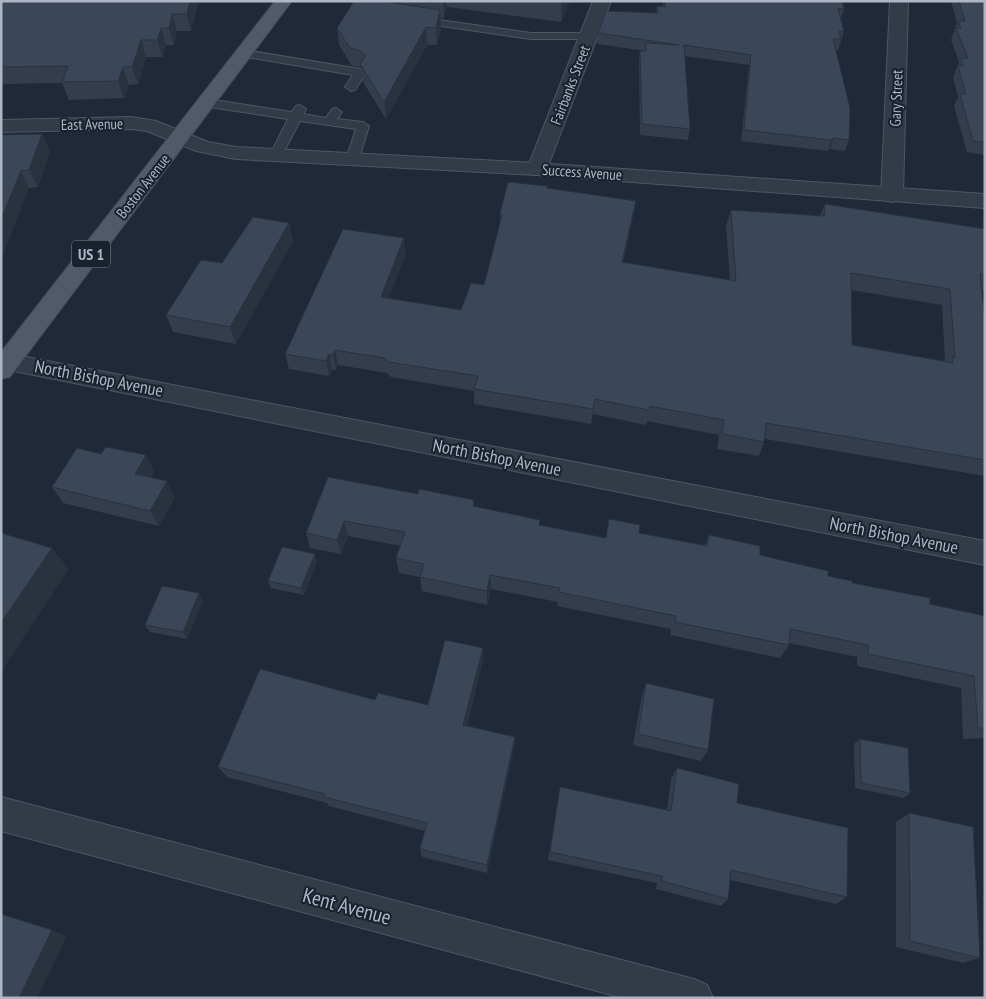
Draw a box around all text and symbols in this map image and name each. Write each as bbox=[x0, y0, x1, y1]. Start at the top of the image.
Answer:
street label: Fairbanks Street bbox=[546, 42, 594, 128]
street label: Gary Street bbox=[886, 69, 906, 127]
street label: East Avenue bbox=[61, 114, 123, 134]
street label: Boston Avenue bbox=[112, 150, 174, 222]
street label: Success Avenue bbox=[541, 160, 623, 184]
road number: US 1 bbox=[72, 240, 110, 268]
street label: North Bishop Avenue bbox=[33, 354, 165, 402]
street label: North Bishop Avenue bbox=[431, 433, 563, 481]
street label: North Bishop Avenue bbox=[828, 511, 960, 559]
street label: Kent Avenue bbox=[300, 881, 394, 931]

